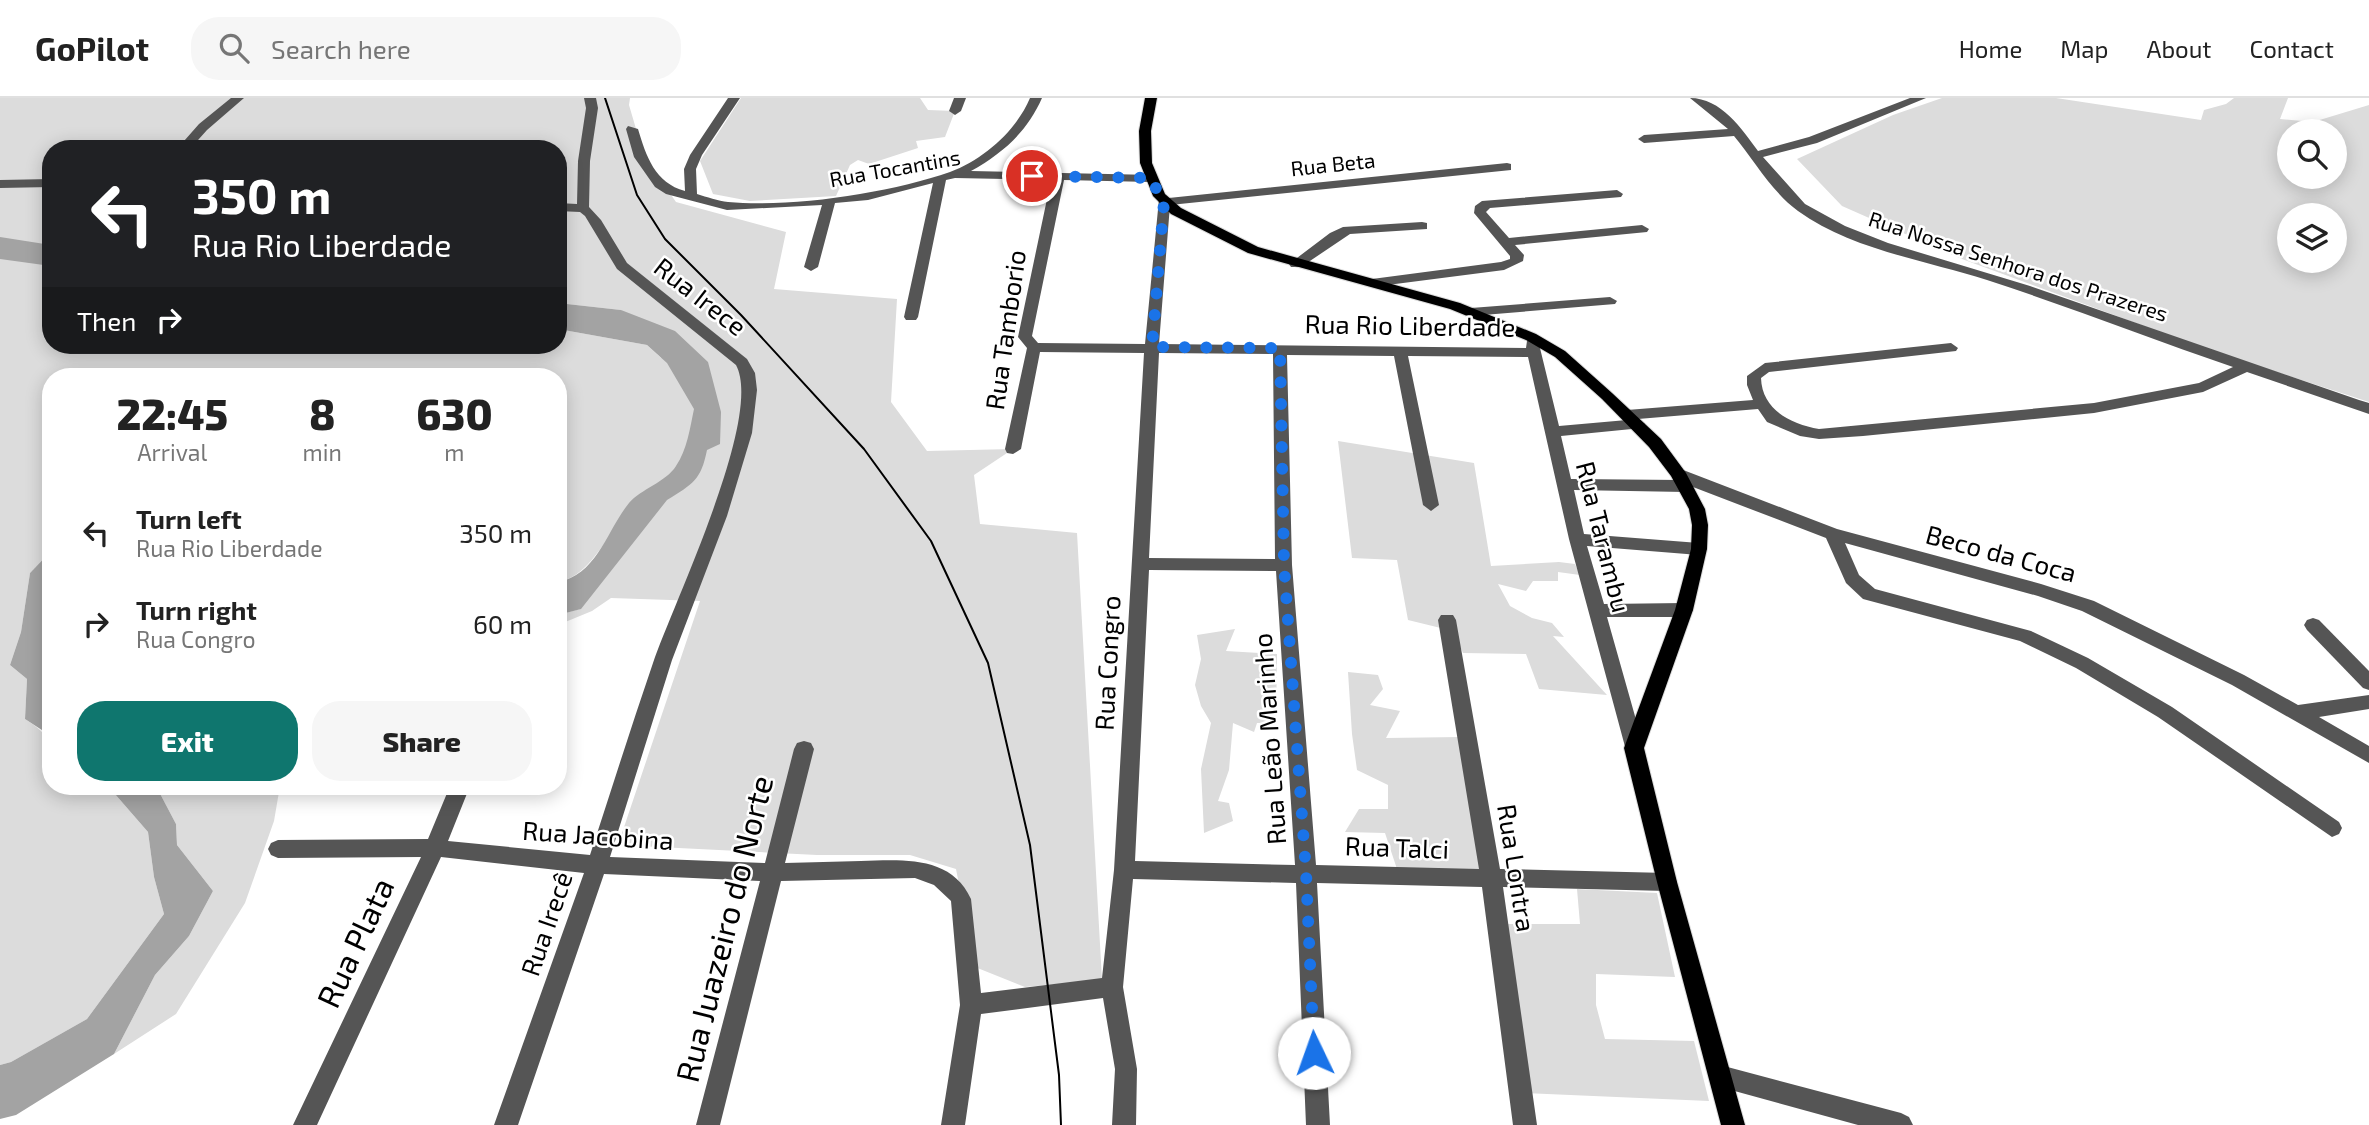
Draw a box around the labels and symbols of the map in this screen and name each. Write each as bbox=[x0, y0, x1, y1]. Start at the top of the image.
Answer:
street label: Rua Tocantins bbox=[827, 144, 962, 191]
pin bbox=[1002, 146, 1062, 206]
street label: Rua Beta bbox=[1289, 147, 1376, 180]
street label: Rua Nossa Senhora dos Prazeres bbox=[1866, 205, 2171, 326]
street label: Rua Tamborio bbox=[978, 248, 1031, 412]
street label: Rua Irece bbox=[649, 250, 753, 341]
street label: Rua Rio Liberdade bbox=[1304, 307, 1516, 342]
street label: Rua Tarambu bbox=[1571, 458, 1638, 615]
street label: Beco da Coca bbox=[1923, 518, 2080, 588]
street label: Rua Congro bbox=[1087, 595, 1126, 731]
street label: Rua Leão Marinho bbox=[1246, 632, 1291, 846]
street label: Rua Juazeiro do Norte bbox=[667, 771, 780, 1086]
street label: Rua Lontra bbox=[1492, 802, 1543, 934]
street label: Rua Jacobina bbox=[521, 814, 675, 855]
street label: Rua Talci bbox=[1344, 829, 1450, 864]
street label: Rua Irecê bbox=[513, 867, 578, 980]
street label: Rua Plata bbox=[308, 871, 401, 1013]
position arrow bbox=[1277, 1016, 1351, 1090]

